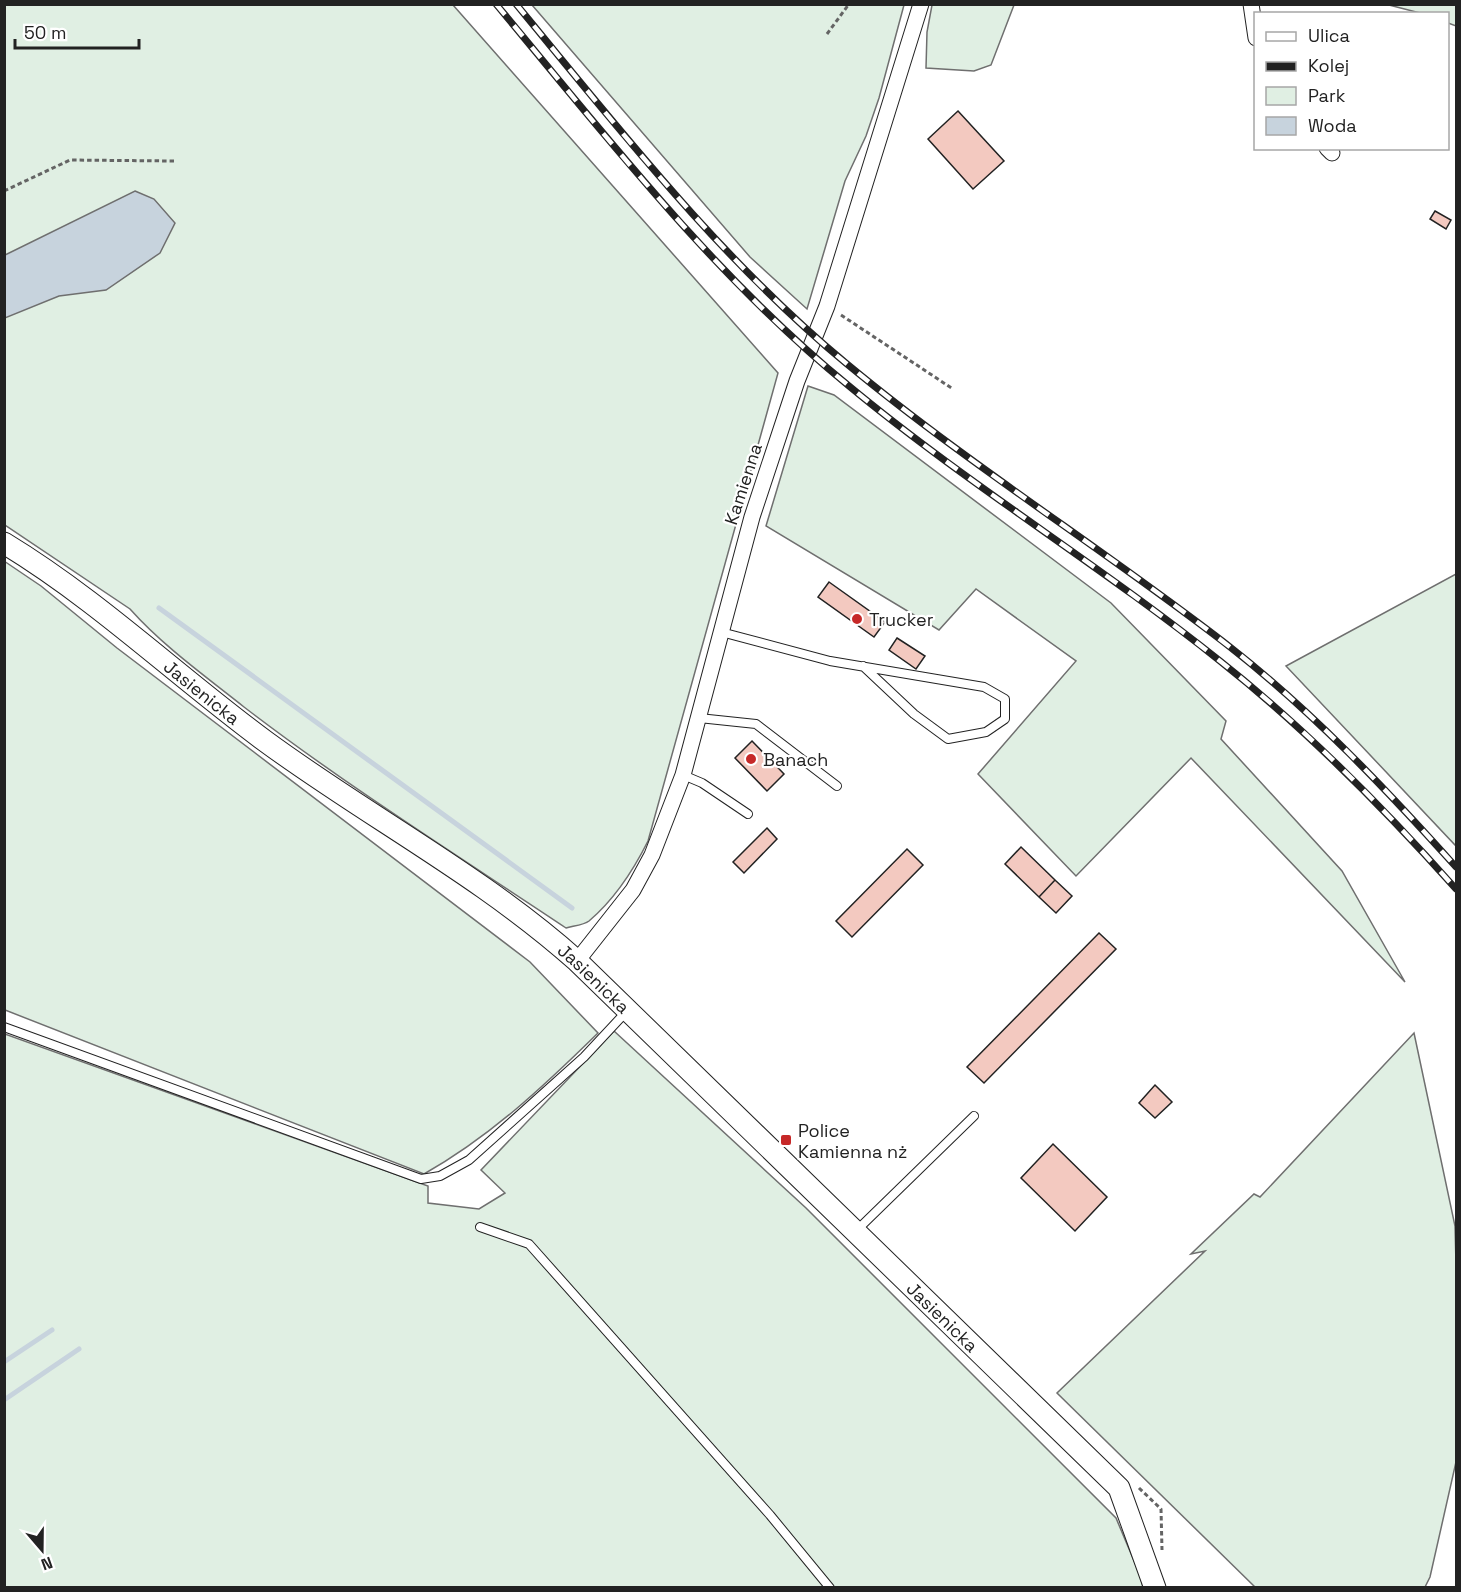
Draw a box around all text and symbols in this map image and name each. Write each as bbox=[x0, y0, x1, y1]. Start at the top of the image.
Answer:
scale bar bbox=[15, 12, 140, 50]
legend bbox=[1254, 12, 1449, 150]
text: 50 m bbox=[24, 21, 66, 44]
text: Ulica bbox=[1308, 24, 1350, 47]
text: Kolej bbox=[1308, 54, 1349, 77]
text: Park bbox=[1308, 84, 1346, 107]
text: Woda bbox=[1308, 114, 1357, 137]
street label: Kamienna bbox=[719, 440, 767, 528]
place label: Trucker bbox=[869, 608, 934, 631]
marker: Trucker bbox=[850, 612, 864, 626]
street label: Jasienicka bbox=[159, 654, 245, 729]
place label: Banach bbox=[763, 748, 828, 771]
marker: Banach bbox=[744, 752, 758, 766]
street label: Jasienicka bbox=[553, 938, 635, 1018]
place label: Police Kamienna nż bbox=[798, 1119, 907, 1163]
marker: Police Kamienna nż bbox=[779, 1133, 793, 1147]
street label: Jasienicka bbox=[902, 1277, 983, 1357]
north arrow bbox=[12, 1520, 72, 1580]
text: N bbox=[38, 1552, 56, 1575]

